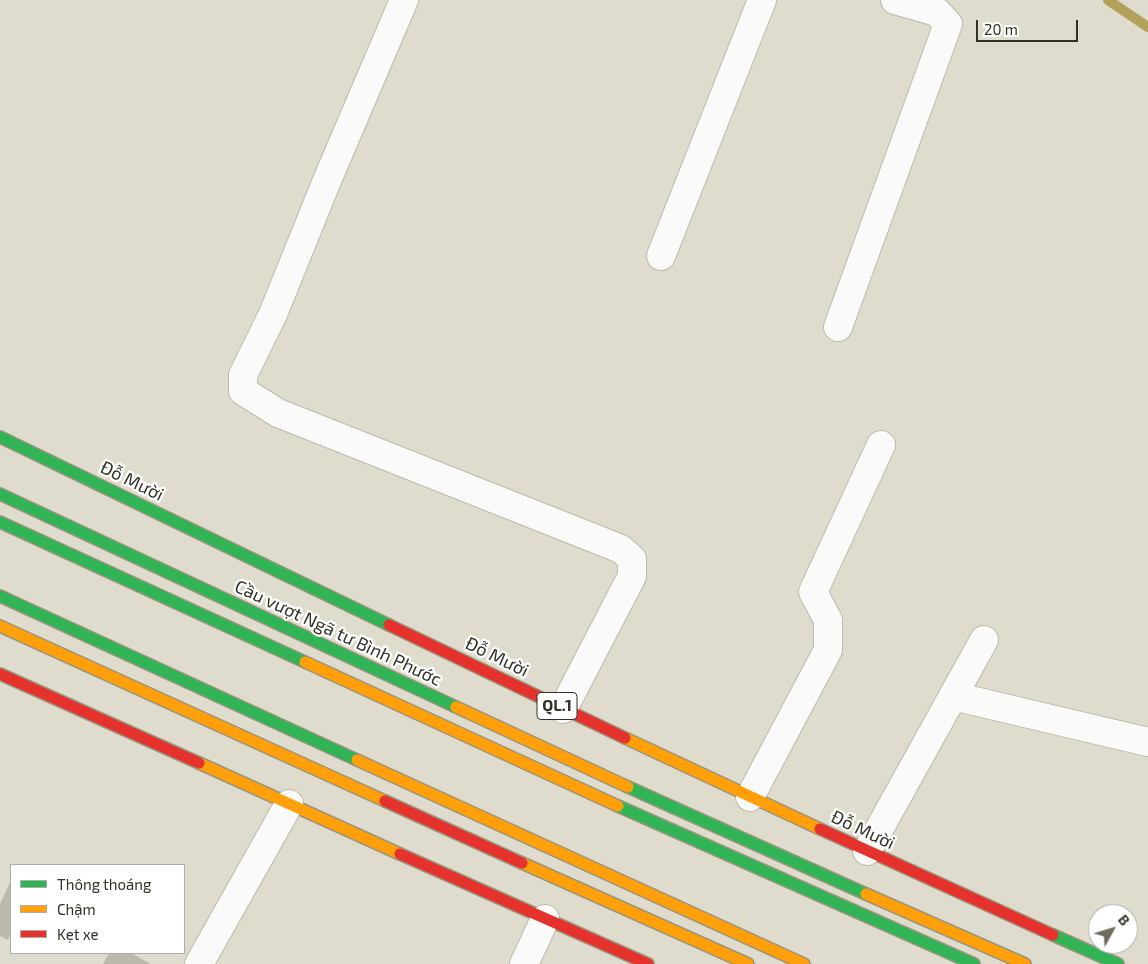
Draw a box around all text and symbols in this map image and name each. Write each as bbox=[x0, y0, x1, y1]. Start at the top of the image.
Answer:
scale bar bbox=[978, 10, 1080, 42]
text: 20 m bbox=[984, 20, 1018, 38]
street label: Đỗ Mười bbox=[97, 456, 167, 506]
street label: Cầu vượt Ngã tư Bình Phước bbox=[231, 576, 445, 690]
street label: Đỗ Mười bbox=[462, 632, 532, 682]
road number: QL.1 bbox=[537, 692, 577, 719]
street label: Đỗ Mười bbox=[828, 806, 898, 854]
legend bbox=[10, 864, 185, 954]
text: Thông thoáng bbox=[57, 875, 151, 893]
text: Chậm bbox=[57, 900, 96, 918]
north arrow bbox=[1088, 904, 1138, 954]
text: B bbox=[1115, 911, 1134, 929]
text: Kẹt xe bbox=[57, 925, 99, 943]

